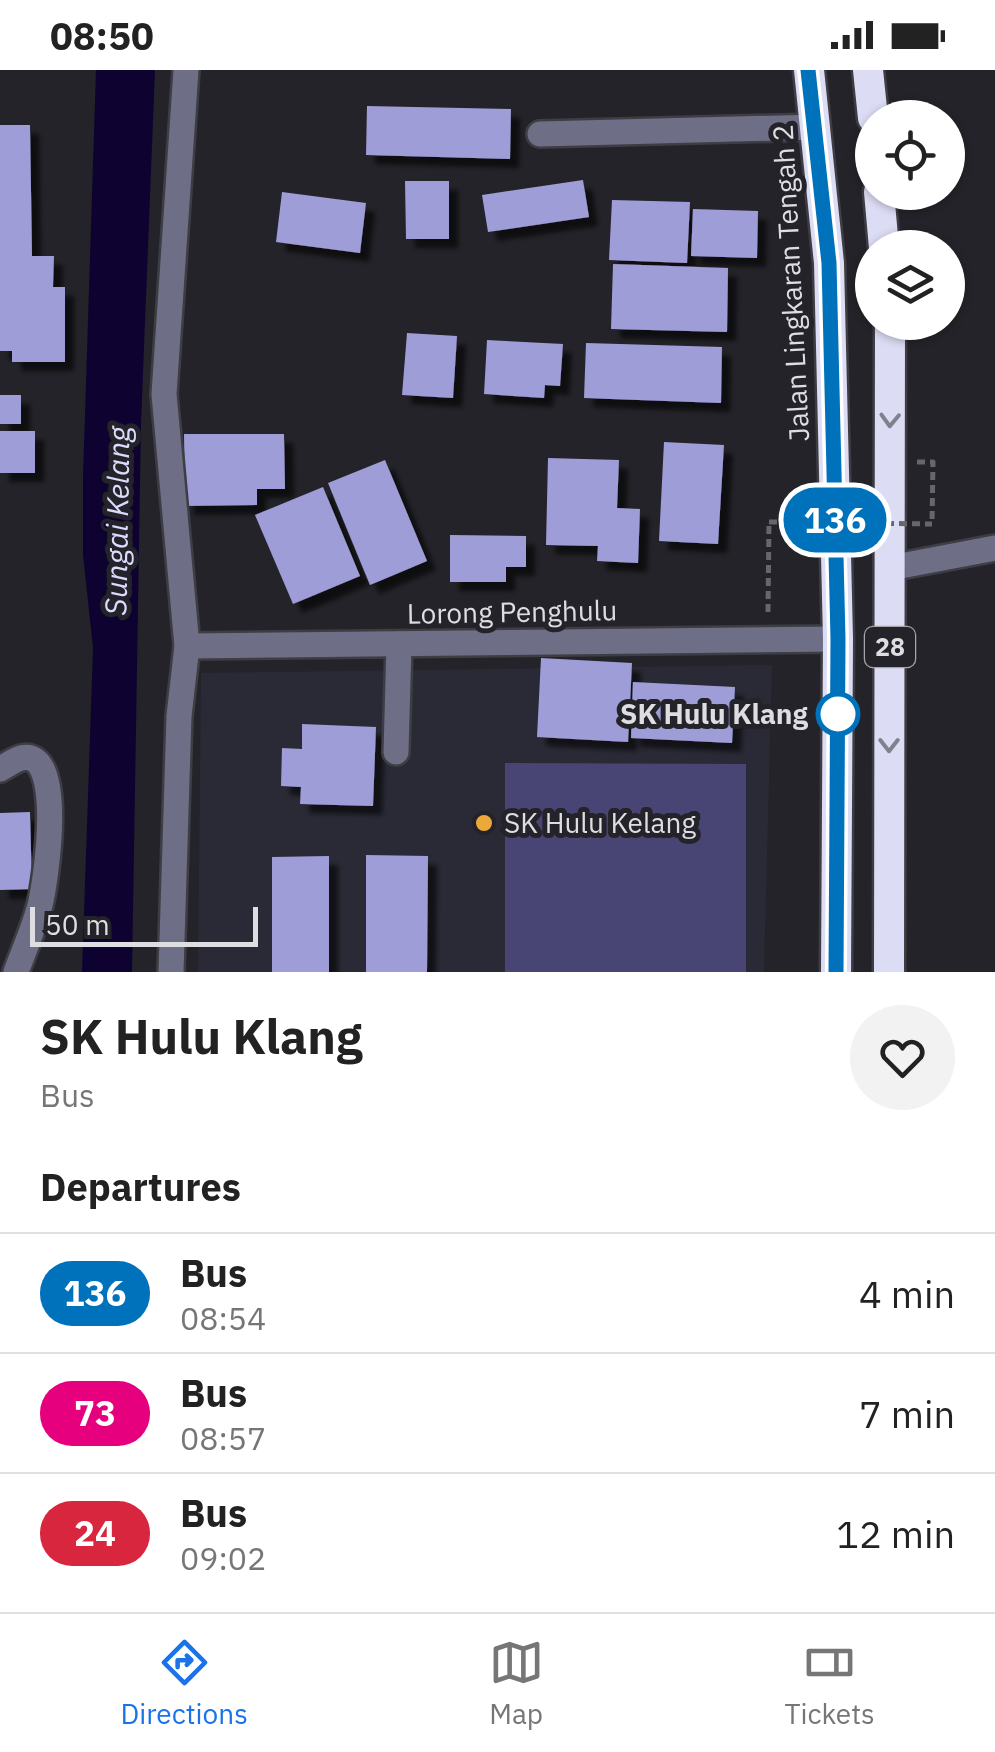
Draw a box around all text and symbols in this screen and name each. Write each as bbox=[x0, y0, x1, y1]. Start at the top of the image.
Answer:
text: 08:50 bbox=[50, 11, 154, 60]
map controls bbox=[855, 100, 965, 340]
button: locate bbox=[855, 100, 965, 210]
street label: Jalan Lingkaran Tengah 2 bbox=[764, 123, 817, 443]
button: layers bbox=[855, 230, 965, 340]
one-way arrow bbox=[879, 412, 900, 428]
water label: Sungai Kelang bbox=[95, 424, 138, 616]
line badge: 136 bbox=[778, 488, 892, 552]
text: 136 bbox=[803, 497, 867, 543]
street label: Lorong Penghulu bbox=[407, 591, 617, 632]
road number: 28 bbox=[865, 627, 915, 667]
marker: SK Hulu Klang bbox=[817, 693, 859, 735]
place label: SK Hulu Klang bbox=[620, 695, 809, 732]
one-way arrow bbox=[879, 737, 900, 753]
place label: SK Hulu Kelang bbox=[504, 804, 696, 841]
marker: SK Hulu Kelang bbox=[473, 812, 495, 834]
scale bar bbox=[30, 902, 258, 946]
text: 50 m bbox=[45, 906, 110, 943]
text: SK Hulu Klang bbox=[40, 1005, 362, 1067]
button: heart bbox=[850, 1005, 955, 1110]
text: Bus bbox=[40, 1074, 95, 1116]
text: Departures bbox=[40, 1162, 241, 1211]
text: Bus bbox=[180, 1248, 247, 1297]
text: 4 min bbox=[859, 1269, 955, 1318]
text: 136 bbox=[63, 1270, 127, 1316]
text: 08:54 bbox=[180, 1297, 266, 1339]
text: Bus bbox=[180, 1368, 247, 1417]
text: 7 min bbox=[859, 1389, 955, 1438]
text: 73 bbox=[74, 1390, 116, 1436]
text: 08:57 bbox=[180, 1417, 266, 1459]
text: Bus bbox=[180, 1488, 247, 1537]
text: 12 min bbox=[836, 1509, 955, 1558]
text: 24 bbox=[74, 1510, 116, 1556]
text: 09:02 bbox=[180, 1537, 266, 1579]
tab: Directions bbox=[120, 1635, 248, 1732]
tab: Map bbox=[489, 1635, 544, 1732]
tab: Tickets bbox=[784, 1635, 875, 1732]

